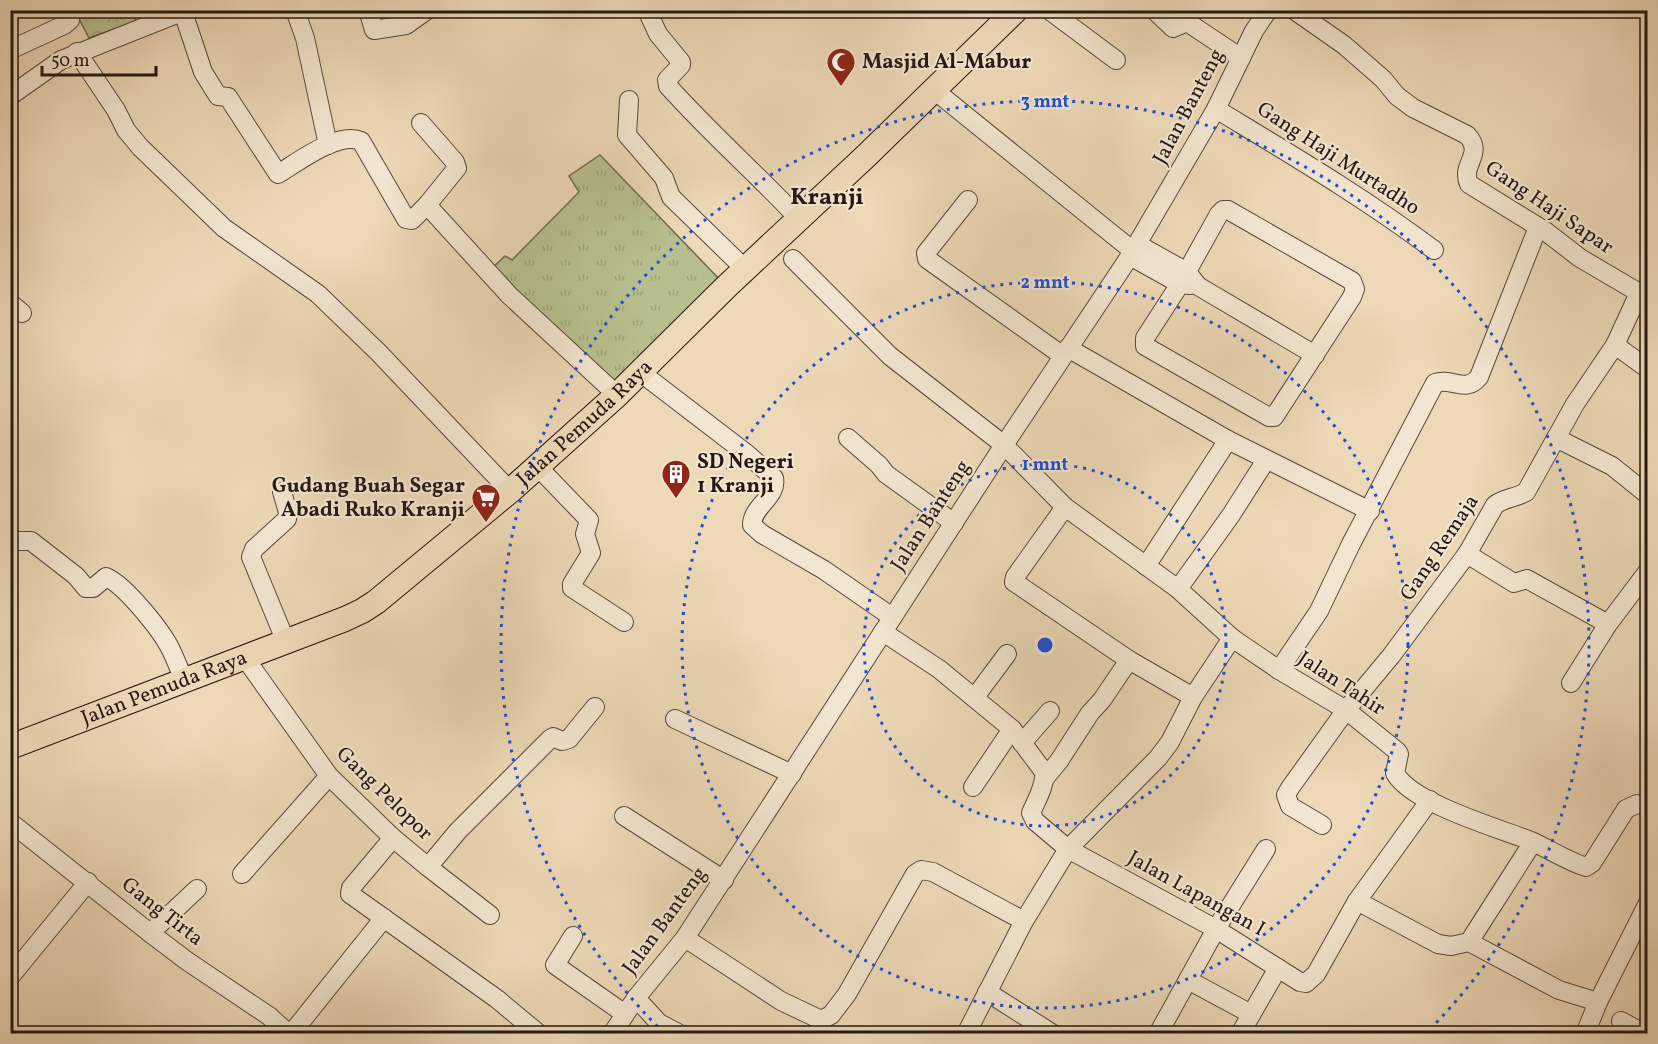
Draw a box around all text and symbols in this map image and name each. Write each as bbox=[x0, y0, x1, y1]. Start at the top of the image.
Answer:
scale bar bbox=[42, 39, 156, 77]
street label: Jalan Banteng bbox=[1146, 44, 1232, 170]
mosque icon: Masjid Al-Mabur bbox=[825, 46, 857, 88]
place label: Masjid Al-Mabur bbox=[862, 48, 1031, 77]
text: 50 m bbox=[51, 49, 90, 74]
text: 3 mnt bbox=[1021, 90, 1070, 115]
street label: Gang Haji Murtadho bbox=[1251, 95, 1425, 223]
street label: Gang Haji Sapar bbox=[1479, 154, 1619, 262]
district label: Kranji bbox=[790, 181, 864, 215]
text: 2 mnt bbox=[1021, 271, 1070, 296]
street label: Jalan Pemuda Raya bbox=[510, 353, 659, 493]
place label: SD Negeri 1 Kranji bbox=[697, 448, 794, 501]
text: 1 mnt bbox=[1022, 453, 1069, 478]
street label: Jalan Banteng bbox=[884, 455, 978, 577]
building icon: SD Negeri 1 Kranji bbox=[660, 458, 692, 500]
place label: Gudang Buah Segar Abadi Ruko Kranji bbox=[272, 472, 465, 525]
supermarket icon: Gudang Buah Segar Abadi Ruko Kranji bbox=[470, 482, 502, 524]
street label: Gang Remaja bbox=[1394, 489, 1486, 607]
centre of rings bbox=[1035, 635, 1055, 655]
street label: Jalan Pemuda Raya bbox=[77, 643, 251, 733]
street label: Jalan Tahir bbox=[1291, 645, 1391, 723]
street label: Gang Pelopor bbox=[329, 740, 439, 848]
street label: Jalan Lapangan I bbox=[1122, 844, 1270, 944]
street label: Jalan Banteng bbox=[616, 861, 714, 981]
street label: Gang Tirta bbox=[115, 871, 209, 953]

